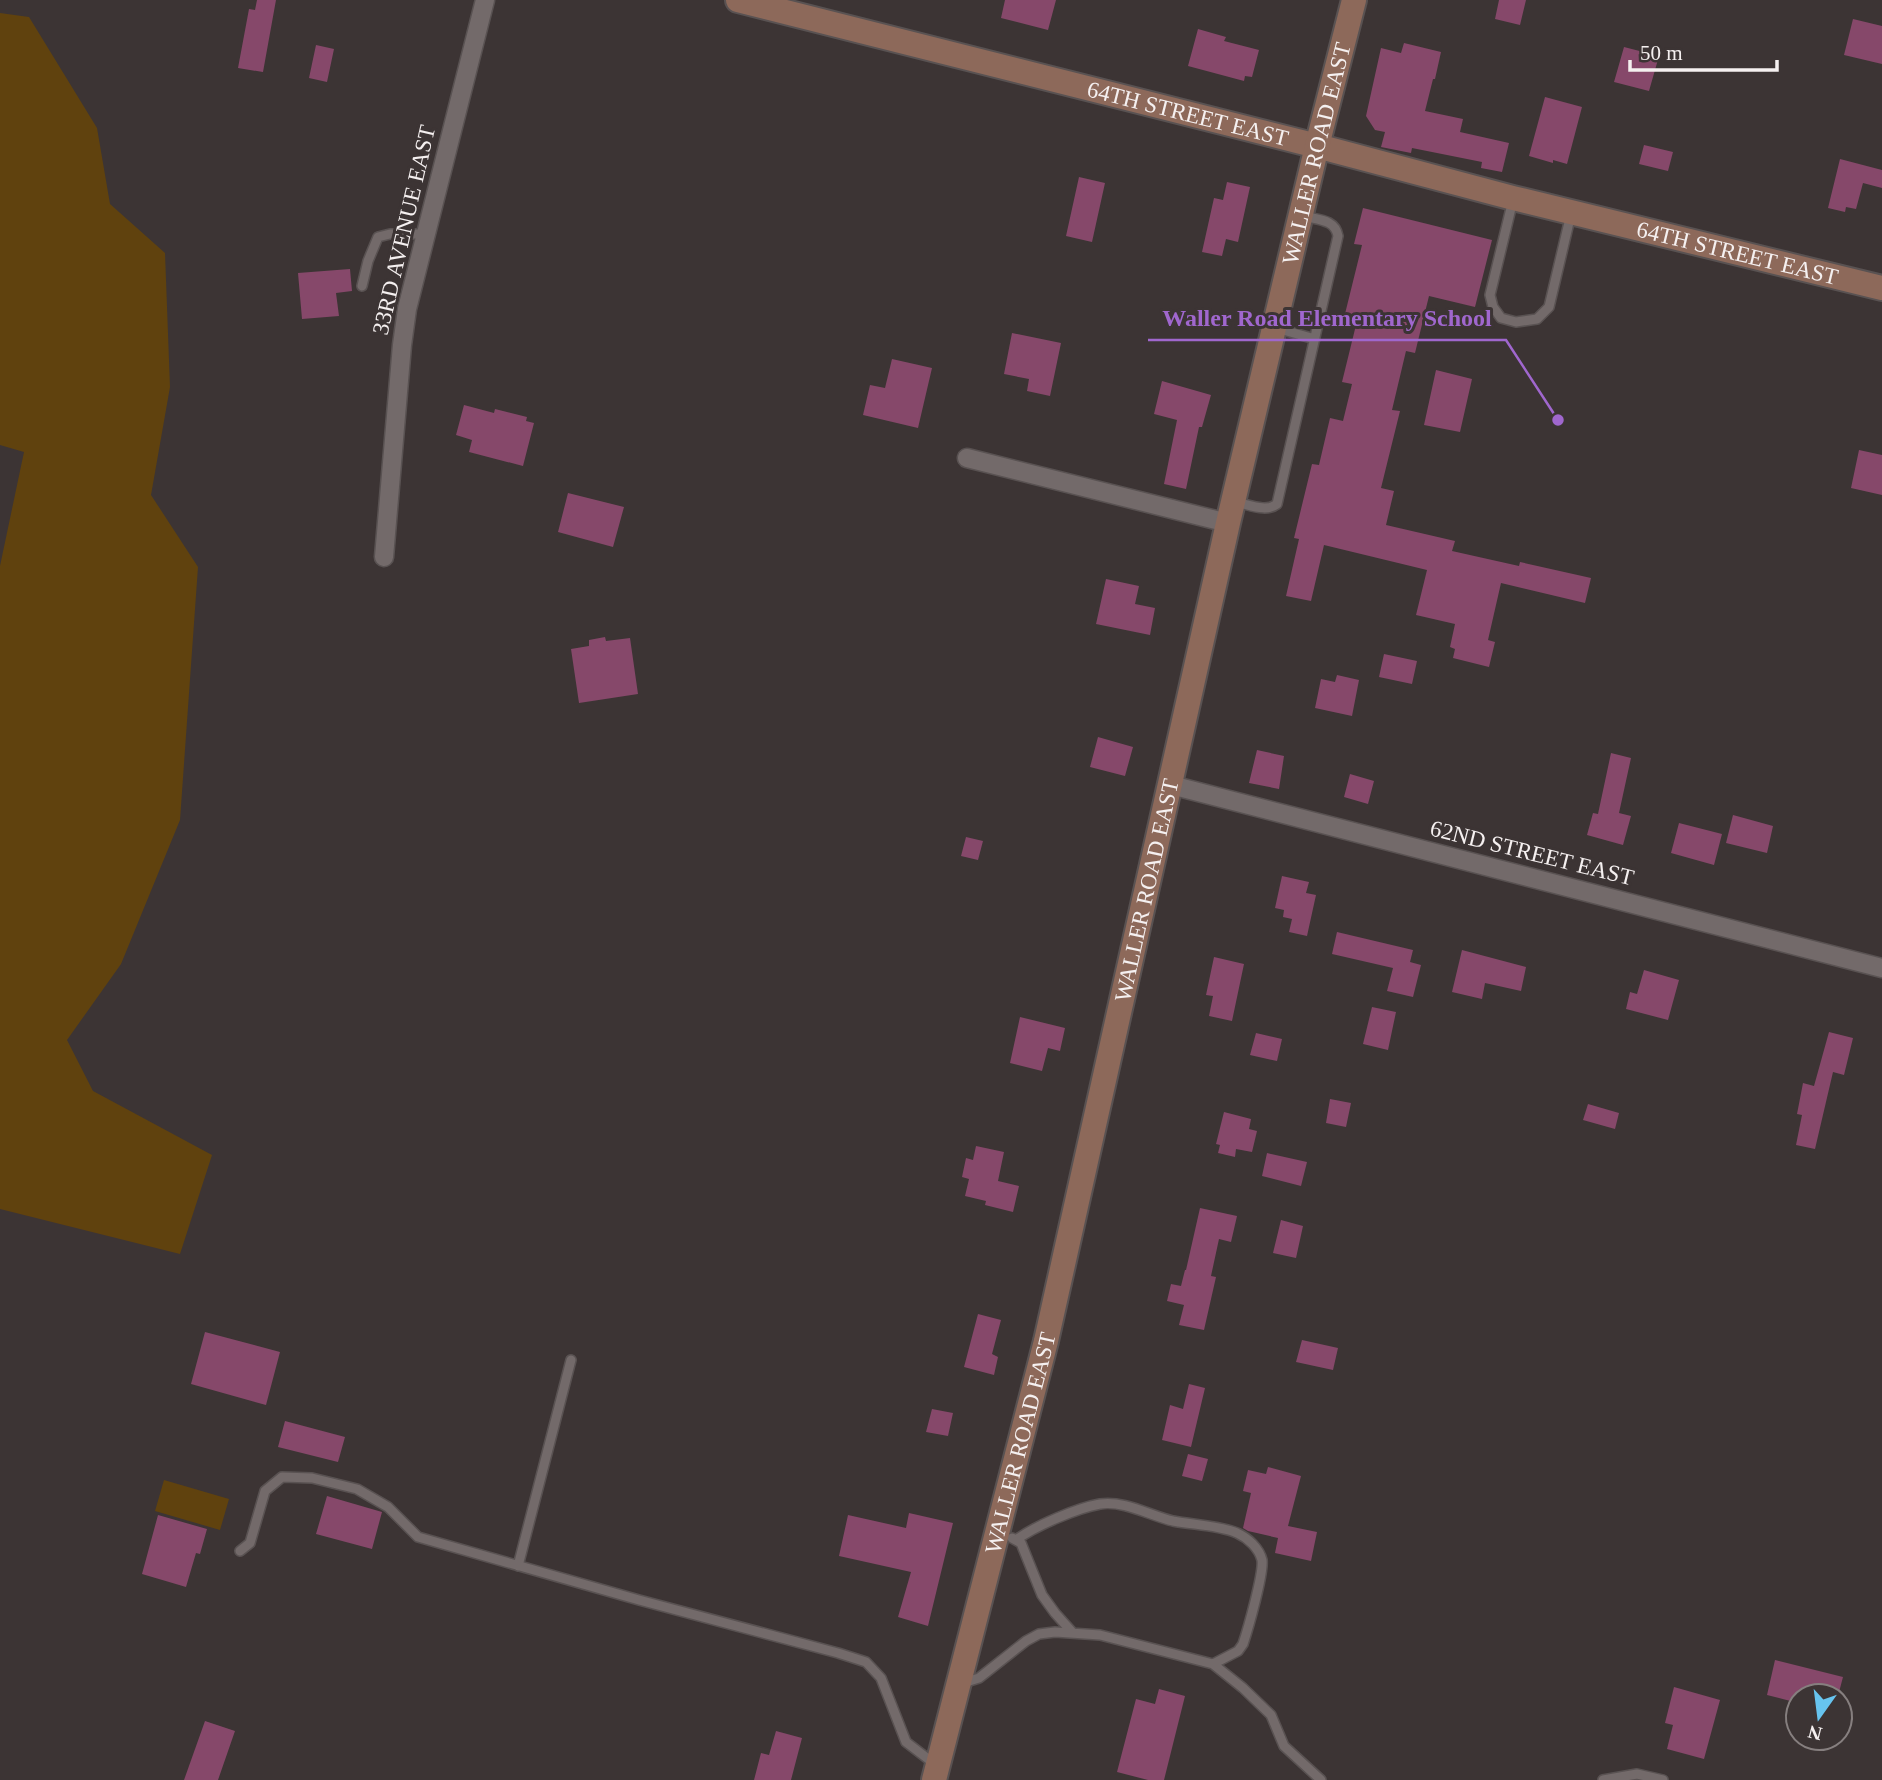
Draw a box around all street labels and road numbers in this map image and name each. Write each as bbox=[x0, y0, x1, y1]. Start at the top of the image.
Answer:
street label: WALLER ROAD EAST bbox=[1277, 40, 1355, 267]
street label: 64TH STREET EAST bbox=[1085, 76, 1291, 151]
street label: 33RD AVENUE EAST bbox=[368, 123, 440, 337]
street label: 64TH STREET EAST bbox=[1634, 216, 1841, 289]
street label: WALLER ROAD EAST bbox=[1109, 776, 1183, 1004]
street label: 62ND STREET EAST bbox=[1428, 816, 1636, 890]
street label: WALLER ROAD EAST bbox=[980, 1330, 1060, 1556]

